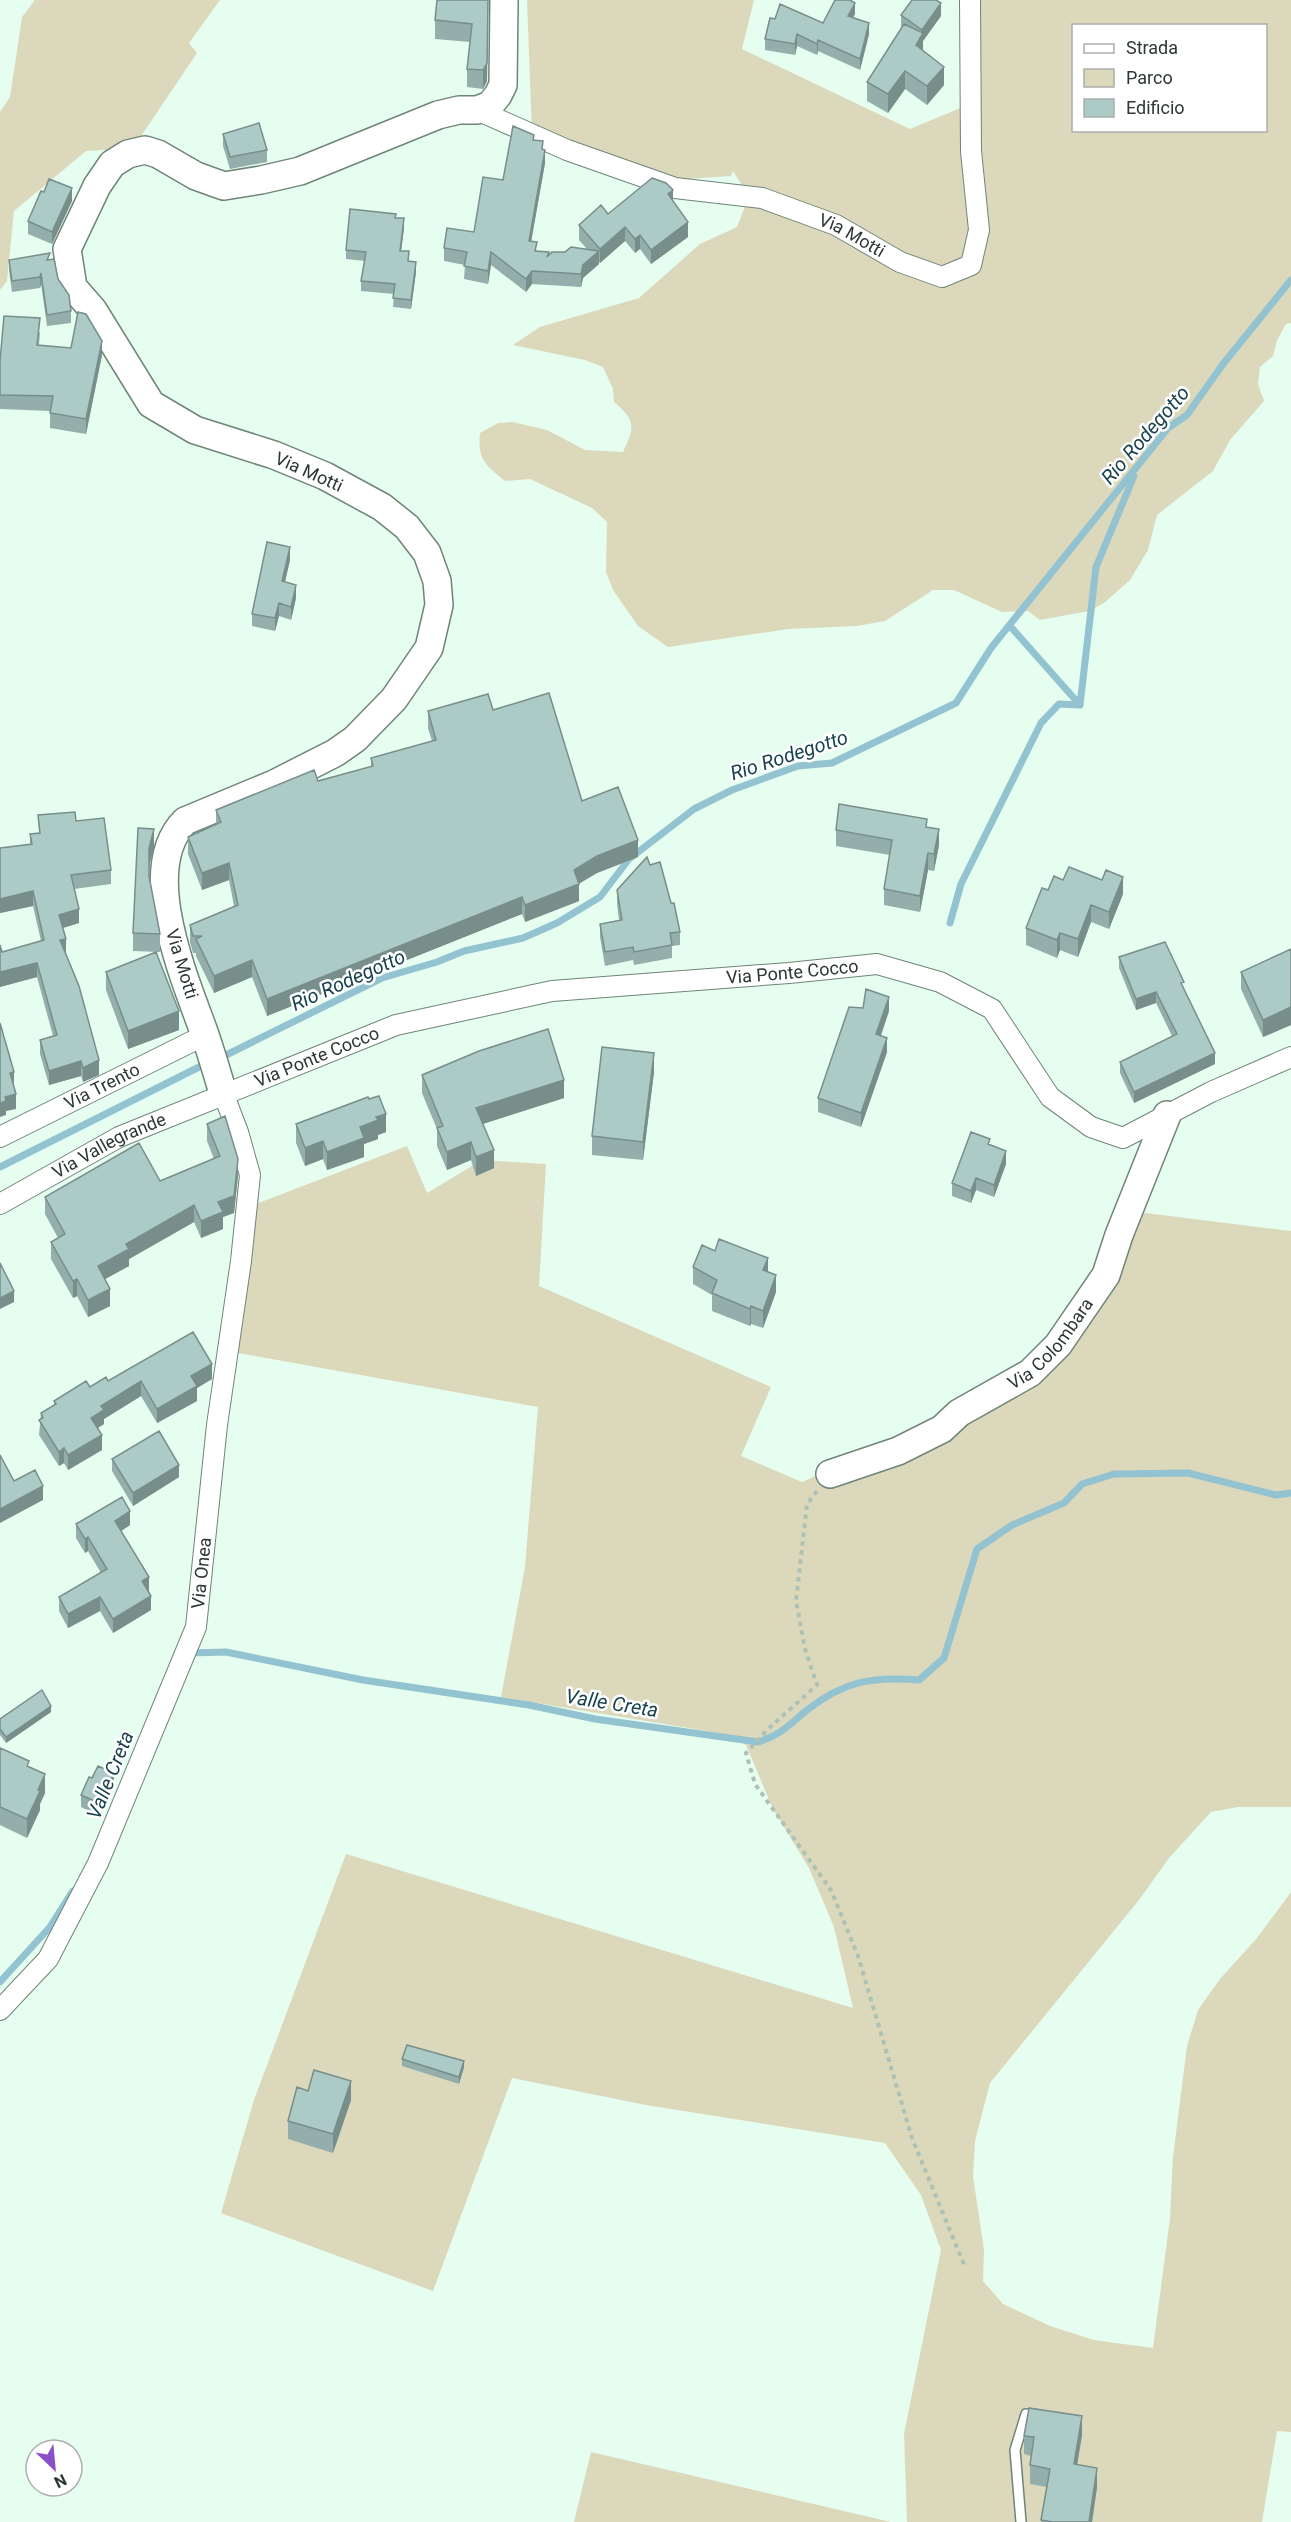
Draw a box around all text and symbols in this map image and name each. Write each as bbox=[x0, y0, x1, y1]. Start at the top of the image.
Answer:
legend bbox=[1072, 24, 1267, 132]
text: Strada bbox=[1126, 37, 1178, 58]
text: Parco bbox=[1126, 67, 1173, 88]
text: Edificio bbox=[1126, 97, 1185, 118]
street label: Via Motti bbox=[816, 209, 889, 261]
water label: Rio Rodegotto bbox=[1096, 381, 1194, 489]
street label: Via Motti bbox=[272, 447, 346, 496]
water label: Rio Rodegotto bbox=[727, 725, 851, 785]
street label: Via Motti bbox=[162, 926, 203, 1001]
water label: Rio Rodegotto bbox=[287, 944, 409, 1016]
street label: Via Ponte Cocco bbox=[725, 955, 859, 988]
street label: Via Ponte Cocco bbox=[251, 1022, 382, 1091]
street label: Via Trento bbox=[61, 1058, 143, 1113]
street label: Via Vallegrande bbox=[48, 1108, 169, 1182]
street label: Via Colombara bbox=[1004, 1294, 1097, 1393]
street label: Via Onea bbox=[187, 1536, 215, 1610]
water label: Valle Creta bbox=[564, 1684, 660, 1722]
water label: Valle Creta bbox=[81, 1727, 139, 1823]
north arrow bbox=[24, 2438, 84, 2498]
text: N bbox=[51, 2470, 70, 2492]

